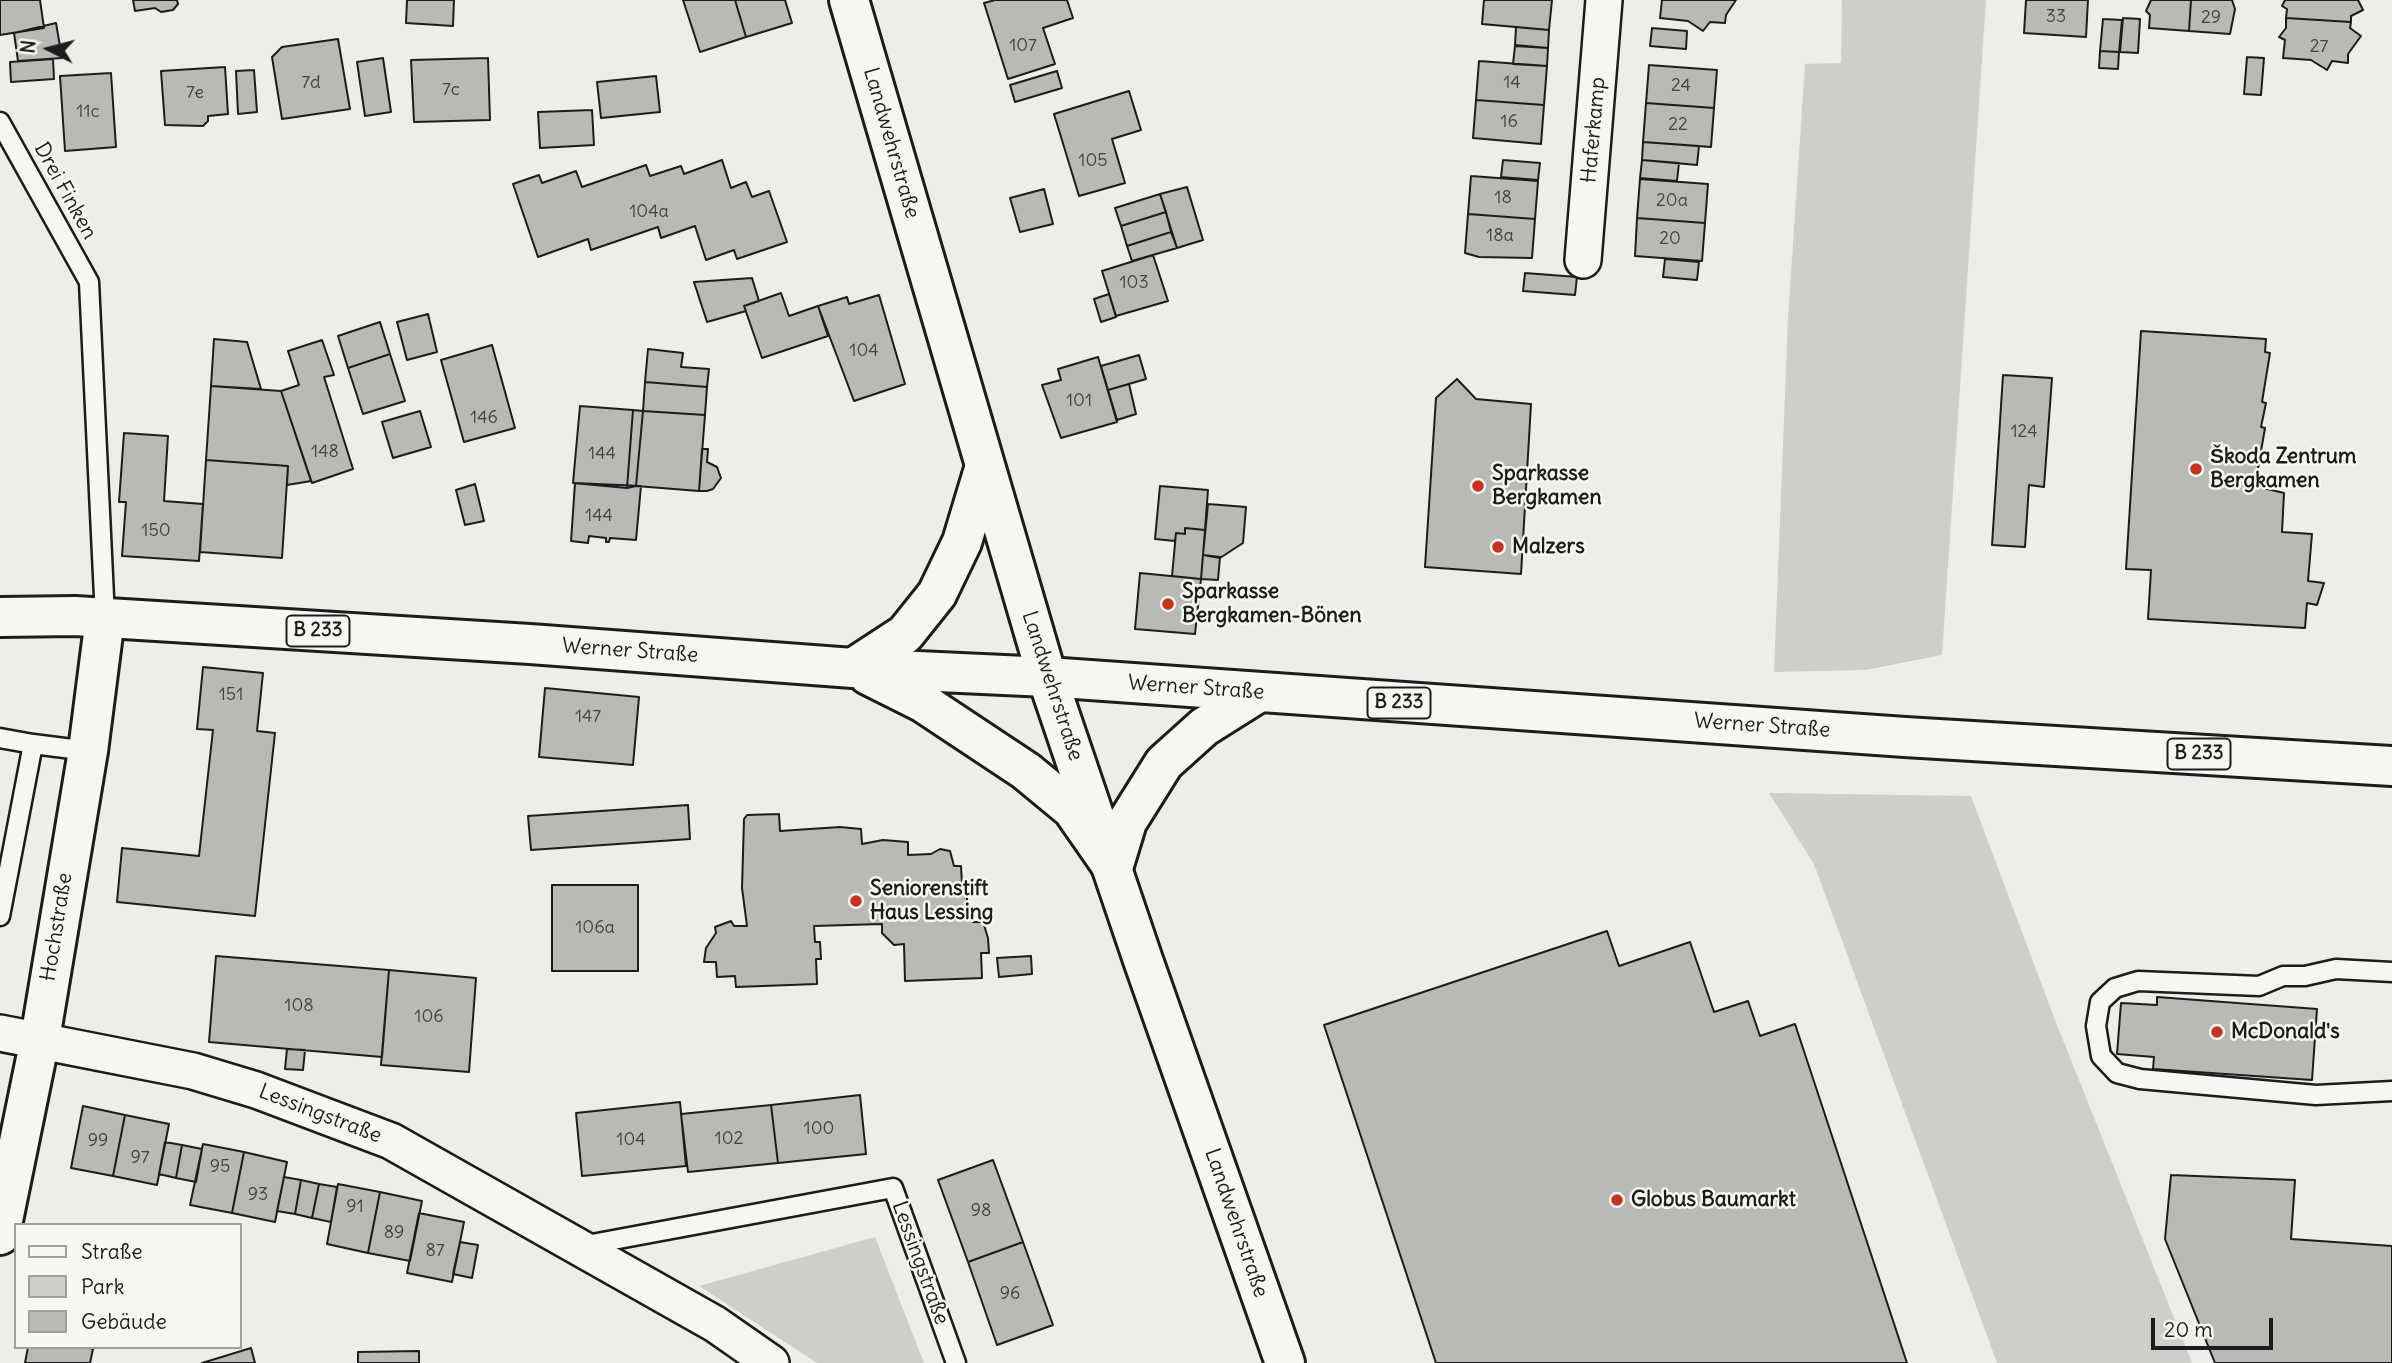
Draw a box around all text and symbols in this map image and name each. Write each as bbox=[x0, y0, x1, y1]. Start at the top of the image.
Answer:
house number: 33 bbox=[2046, 6, 2066, 28]
house number: 29 bbox=[2201, 7, 2221, 29]
north arrow bbox=[14, 14, 84, 84]
house number: 107 bbox=[1009, 35, 1037, 57]
house number: 27 bbox=[2310, 36, 2328, 58]
text: N bbox=[15, 39, 41, 55]
street label: Landwehrstraße bbox=[857, 65, 925, 221]
house number: 7d bbox=[301, 72, 321, 94]
house number: 14 bbox=[1503, 72, 1521, 94]
house number: 24 bbox=[1671, 75, 1691, 97]
street label: Haferkamp bbox=[1577, 76, 1611, 184]
house number: 7c bbox=[442, 79, 460, 101]
house number: 7e bbox=[186, 82, 204, 104]
house number: 11c bbox=[76, 101, 100, 123]
house number: 16 bbox=[1500, 111, 1518, 133]
house number: 22 bbox=[1668, 114, 1688, 136]
street label: Drei Finken bbox=[28, 138, 102, 244]
house number: 105 bbox=[1078, 150, 1108, 172]
house number: 18 bbox=[1494, 187, 1512, 209]
house number: 20a bbox=[1656, 190, 1688, 212]
house number: 104a bbox=[629, 201, 669, 223]
house number: 18a bbox=[1486, 225, 1514, 247]
house number: 20 bbox=[1659, 228, 1681, 250]
house number: 103 bbox=[1119, 272, 1149, 294]
house number: 104 bbox=[849, 340, 879, 362]
house number: 101 bbox=[1066, 390, 1092, 412]
house number: 146 bbox=[470, 407, 498, 429]
house number: 124 bbox=[2010, 421, 2038, 443]
house number: 148 bbox=[311, 441, 339, 463]
house number: 144 bbox=[588, 443, 616, 465]
place label: Škoda Zentrum Bergkamen bbox=[2210, 444, 2356, 494]
place label: Sparkasse Bergkamen bbox=[1492, 461, 1602, 511]
marker: Škoda Zentrum Bergkamen bbox=[2188, 461, 2204, 477]
marker: Sparkasse Bergkamen bbox=[1470, 478, 1486, 494]
house number: 144 bbox=[585, 505, 613, 527]
house number: 150 bbox=[141, 520, 171, 542]
place label: Malzers bbox=[1512, 534, 1585, 560]
marker: Malzers bbox=[1490, 539, 1506, 555]
place label: Sparkasse Bergkamen-Bönen bbox=[1182, 579, 1362, 629]
marker: Sparkasse Bergkamen-Bönen bbox=[1160, 596, 1176, 612]
street label: Landwehrstraße bbox=[1016, 608, 1088, 764]
road number: B 233 bbox=[286, 616, 350, 646]
street label: Werner Straße bbox=[561, 634, 699, 668]
street label: Werner Straße bbox=[1127, 671, 1265, 705]
house number: 151 bbox=[219, 684, 243, 706]
road number: B 233 bbox=[1368, 688, 1430, 718]
house number: 147 bbox=[575, 706, 601, 728]
street label: Werner Straße bbox=[1693, 709, 1831, 743]
road number: B 233 bbox=[2168, 738, 2230, 769]
street label: Hochstraße bbox=[36, 871, 78, 983]
place label: Seniorenstift Haus Lessing bbox=[870, 876, 994, 926]
marker: Seniorenstift Haus Lessing bbox=[848, 893, 864, 909]
house number: 106a bbox=[575, 917, 615, 939]
house number: 108 bbox=[284, 995, 314, 1017]
house number: 106 bbox=[414, 1006, 444, 1028]
place label: McDonald's bbox=[2231, 1019, 2340, 1045]
marker: McDonald's bbox=[2209, 1024, 2225, 1040]
street label: Lessingstraße bbox=[255, 1079, 385, 1149]
house number: 100 bbox=[804, 1118, 834, 1140]
house number: 102 bbox=[715, 1128, 743, 1150]
house number: 104 bbox=[616, 1129, 646, 1151]
house number: 99 bbox=[88, 1130, 108, 1152]
street label: Landwehrstraße bbox=[1199, 1145, 1273, 1301]
house number: 97 bbox=[130, 1147, 150, 1169]
house number: 95 bbox=[210, 1156, 230, 1178]
house number: 93 bbox=[248, 1184, 268, 1206]
place label: Globus Baumarkt bbox=[1631, 1187, 1796, 1213]
marker: Globus Baumarkt bbox=[1609, 1192, 1625, 1208]
house number: 91 bbox=[346, 1196, 364, 1218]
street label: Lessingstraße bbox=[886, 1198, 954, 1328]
house number: 98 bbox=[971, 1200, 991, 1222]
house number: 89 bbox=[384, 1222, 404, 1244]
legend bbox=[14, 1223, 242, 1349]
text: Straße bbox=[81, 1238, 142, 1265]
house number: 87 bbox=[425, 1240, 445, 1262]
text: Park bbox=[81, 1273, 124, 1300]
house number: 96 bbox=[1000, 1283, 1020, 1305]
scale bar bbox=[2154, 1304, 2276, 1348]
text: Gebäude bbox=[81, 1308, 167, 1335]
text: 20 m bbox=[2164, 1316, 2213, 1343]

